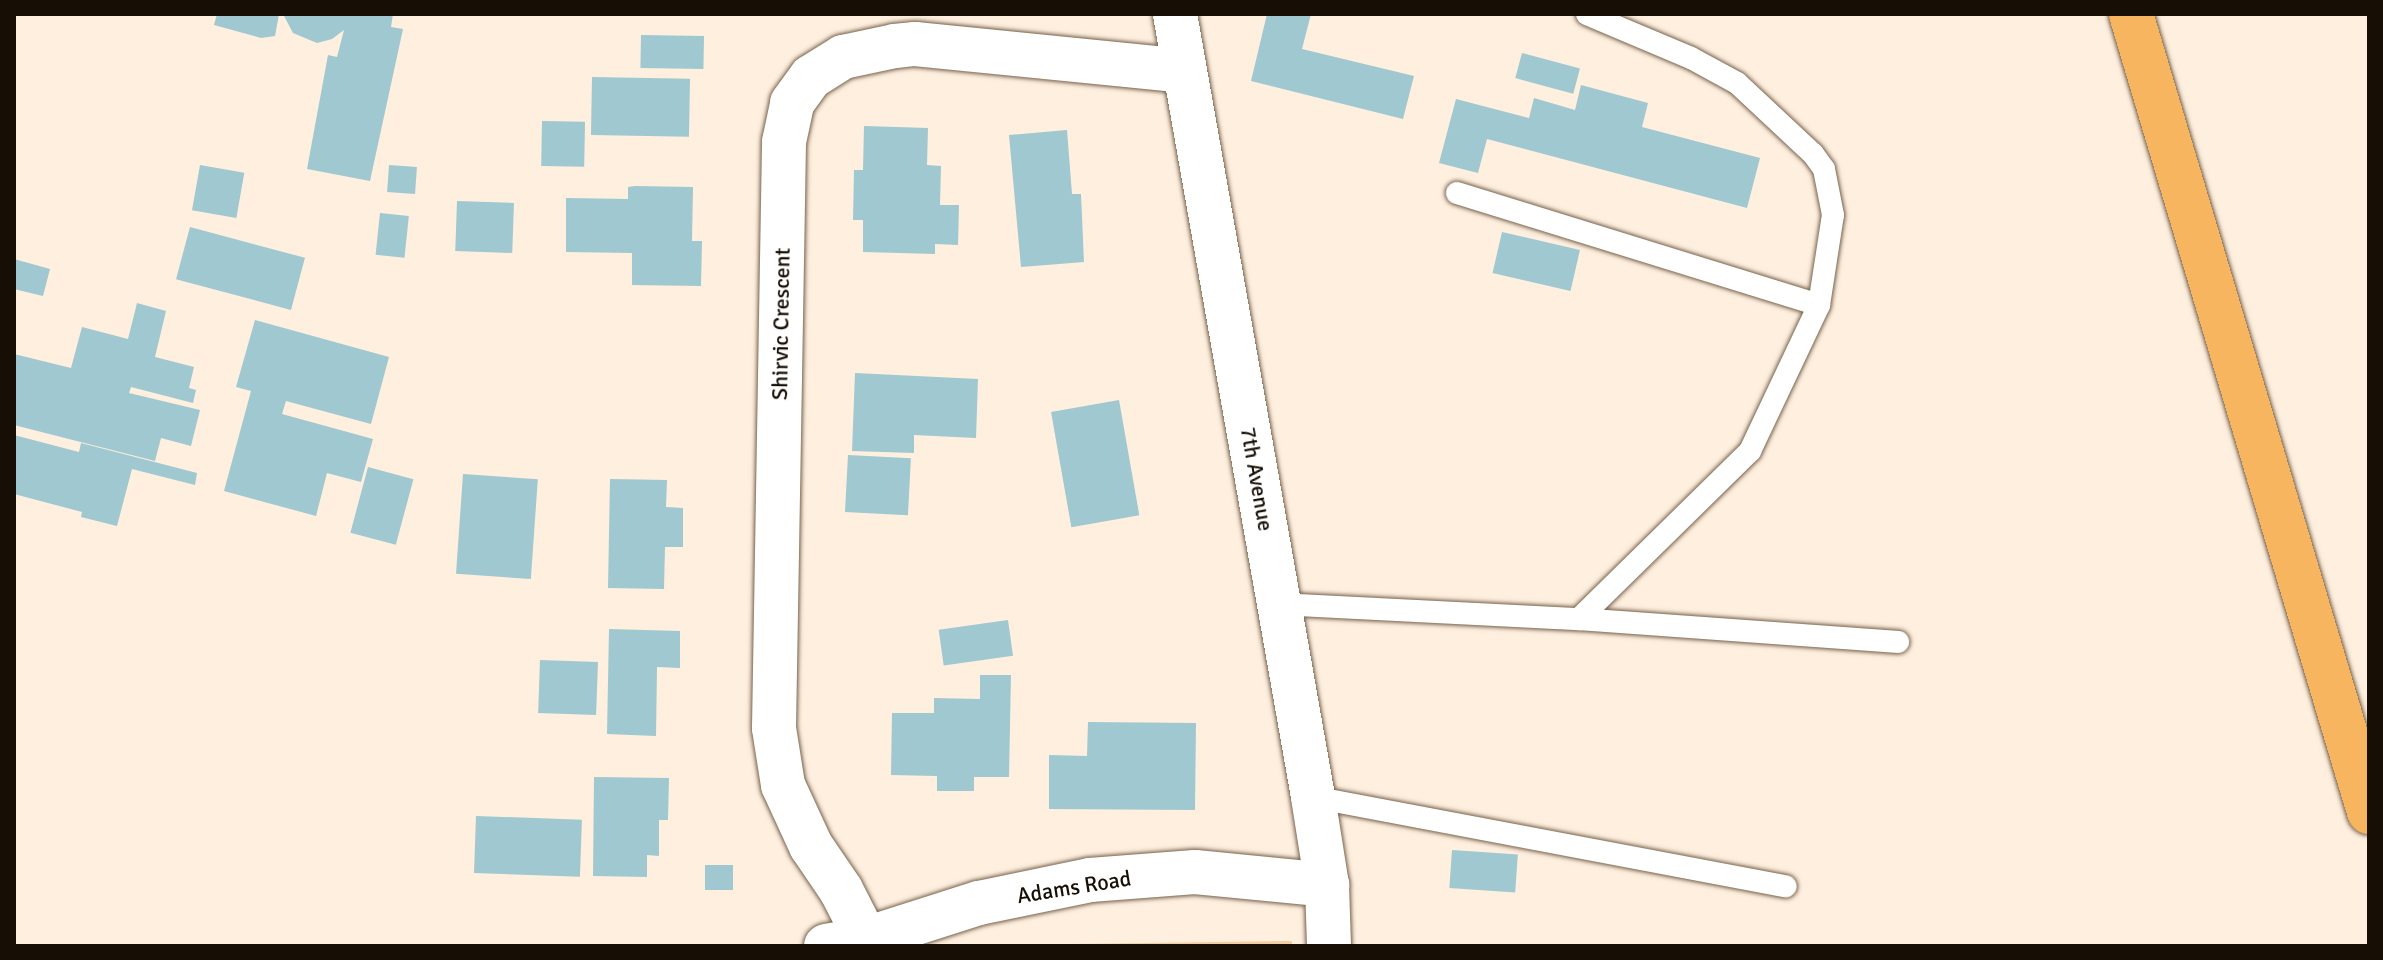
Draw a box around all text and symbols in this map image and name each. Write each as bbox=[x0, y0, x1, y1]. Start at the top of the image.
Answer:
street label: Shirvic Crescent bbox=[766, 248, 796, 400]
street label: 7th Avenue bbox=[1235, 425, 1279, 533]
street label: Adams Road bbox=[1015, 865, 1133, 909]

